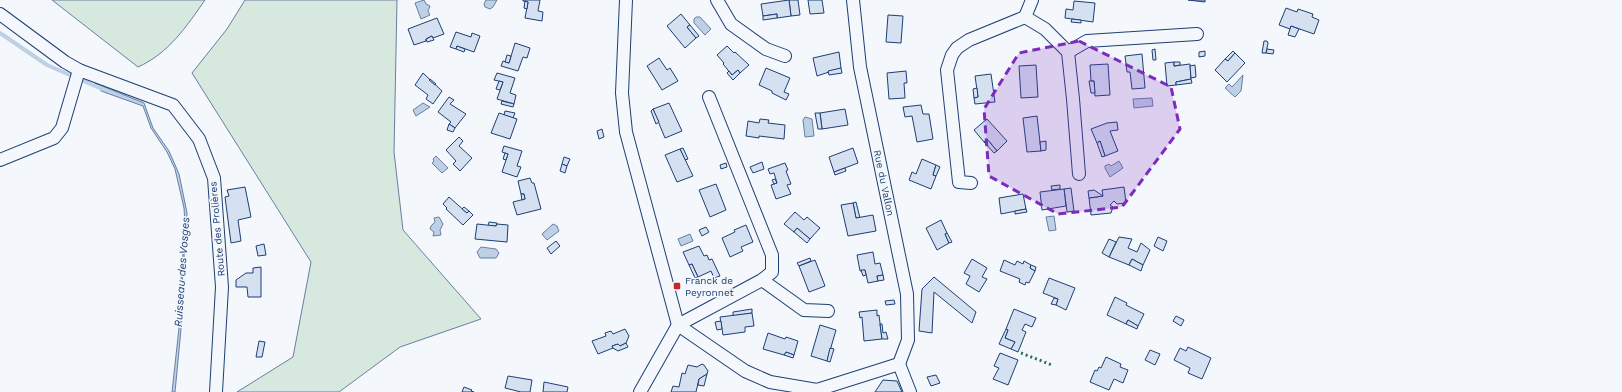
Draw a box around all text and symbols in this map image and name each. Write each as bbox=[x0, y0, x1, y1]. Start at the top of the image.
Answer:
street label: Rue du Vallon bbox=[872, 149, 896, 217]
street label: Route des Prolières bbox=[207, 181, 227, 277]
water label: Ruisseau des Vosges bbox=[172, 216, 192, 327]
place label: Franck de Peyronnet bbox=[685, 275, 735, 298]
marker: Franck de Peyronnet bbox=[672, 281, 682, 291]

